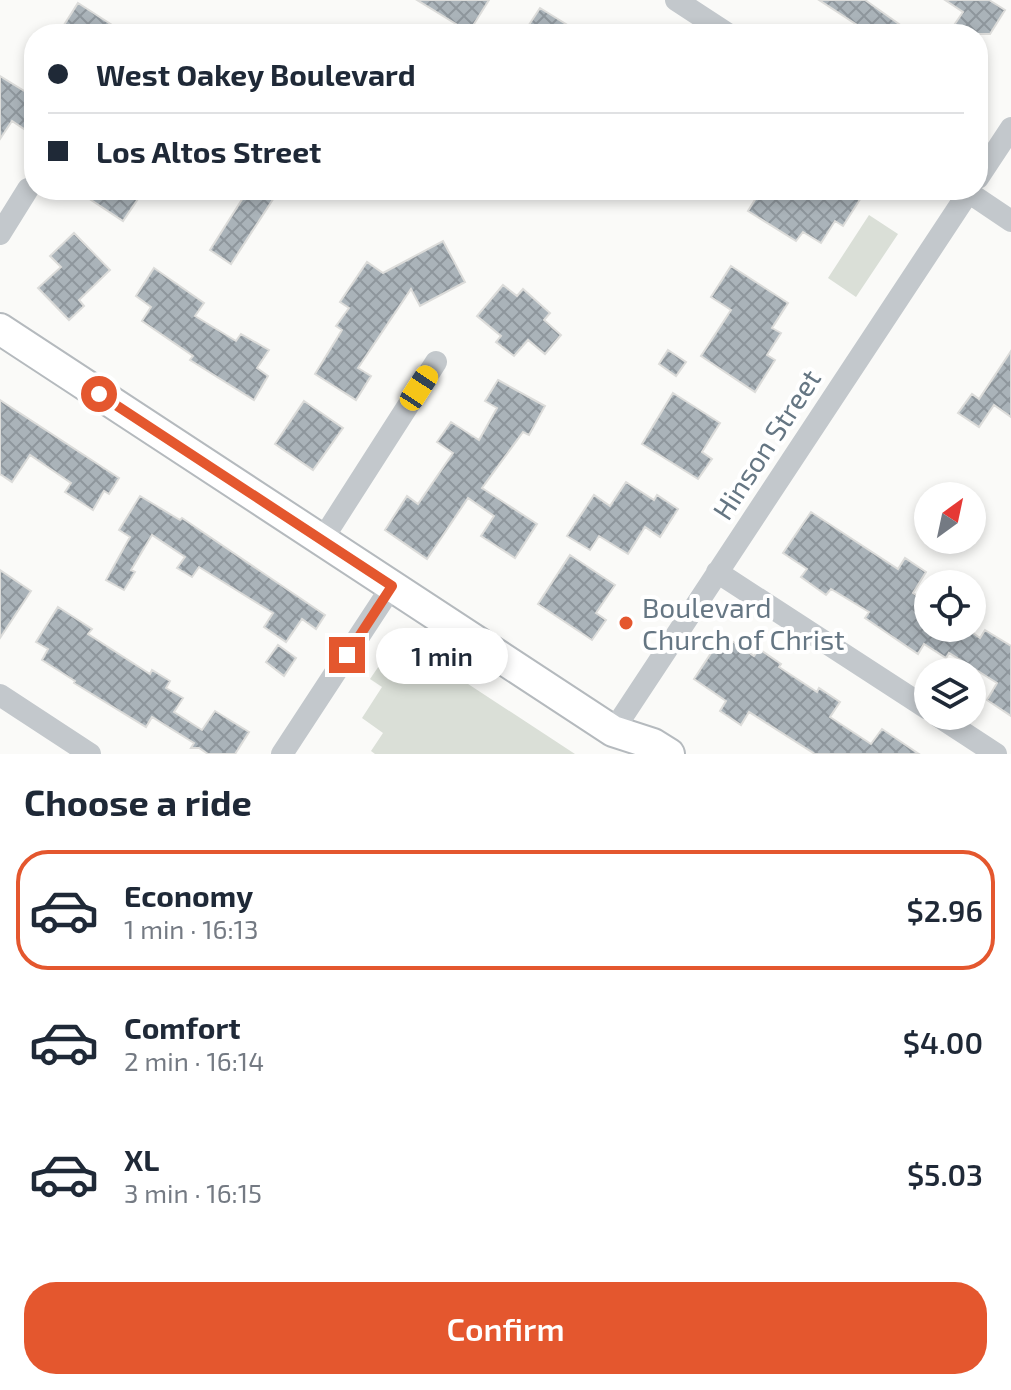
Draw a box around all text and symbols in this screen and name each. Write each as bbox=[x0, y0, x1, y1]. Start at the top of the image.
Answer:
text: West Oakey Boulevard bbox=[96, 56, 416, 92]
text: Los Altos Street bbox=[96, 133, 321, 169]
car bbox=[396, 361, 442, 415]
street label: Hinson Street bbox=[705, 362, 827, 526]
route start bbox=[81, 376, 117, 412]
north arrow bbox=[914, 482, 986, 554]
map controls bbox=[914, 482, 986, 730]
button: locate bbox=[914, 570, 986, 642]
place label: Boulevard Church of Christ bbox=[642, 590, 845, 656]
marker: Boulevard Church of Christ bbox=[617, 614, 635, 632]
callout: 1 min bbox=[375, 627, 507, 683]
route end bbox=[329, 637, 365, 673]
text: 1 min bbox=[411, 640, 473, 671]
button: layers bbox=[914, 658, 986, 730]
text: Choose a ride bbox=[24, 780, 252, 823]
icon: car bbox=[28, 874, 100, 946]
text: Economy bbox=[124, 877, 253, 913]
text: $2.96 bbox=[907, 892, 983, 928]
text: 1 min · 16:13 bbox=[124, 913, 258, 944]
icon: car bbox=[28, 1006, 100, 1078]
text: Comfort bbox=[124, 1009, 241, 1045]
text: $4.00 bbox=[903, 1024, 983, 1060]
text: 2 min · 16:14 bbox=[124, 1045, 264, 1076]
icon: car bbox=[28, 1138, 100, 1210]
text: XL bbox=[124, 1141, 159, 1177]
text: $5.03 bbox=[907, 1156, 983, 1192]
text: 3 min · 16:15 bbox=[124, 1177, 262, 1208]
button: Confirm bbox=[24, 1282, 987, 1374]

